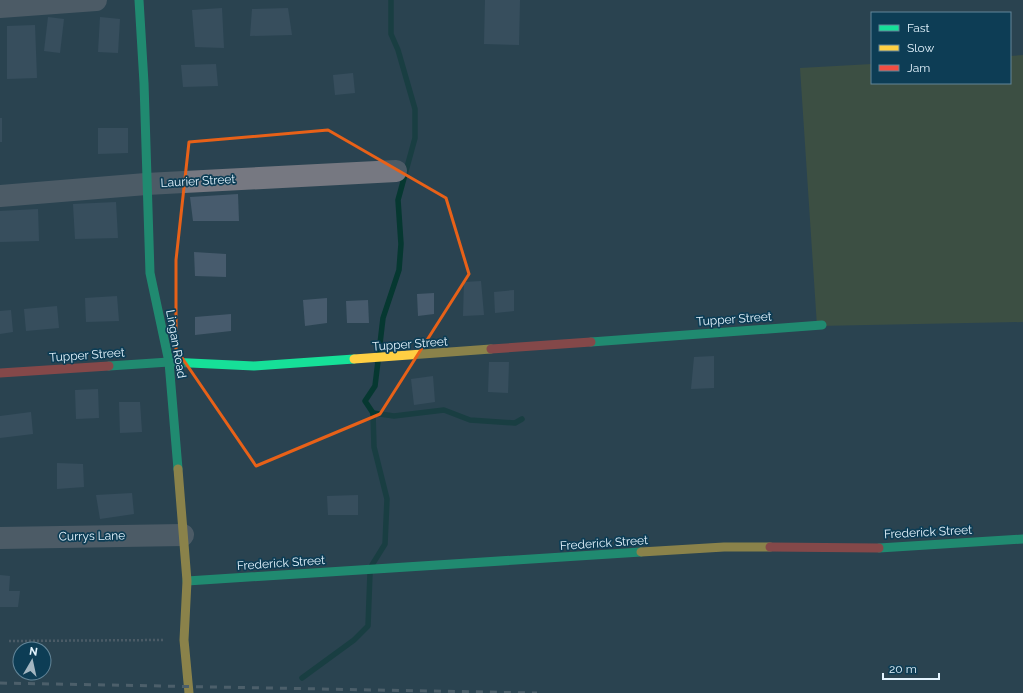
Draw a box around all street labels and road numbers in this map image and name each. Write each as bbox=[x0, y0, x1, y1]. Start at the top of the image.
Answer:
street label: Laurier Street bbox=[160, 172, 236, 190]
street label: Lingan Road bbox=[163, 309, 189, 379]
street label: Tupper Street bbox=[696, 309, 772, 329]
street label: Tupper Street bbox=[372, 334, 448, 354]
street label: Tupper Street bbox=[49, 345, 125, 365]
street label: Frederick Street bbox=[884, 523, 972, 541]
street label: Currys Lane bbox=[59, 528, 125, 544]
street label: Frederick Street bbox=[559, 533, 649, 553]
street label: Frederick Street bbox=[236, 553, 326, 573]

